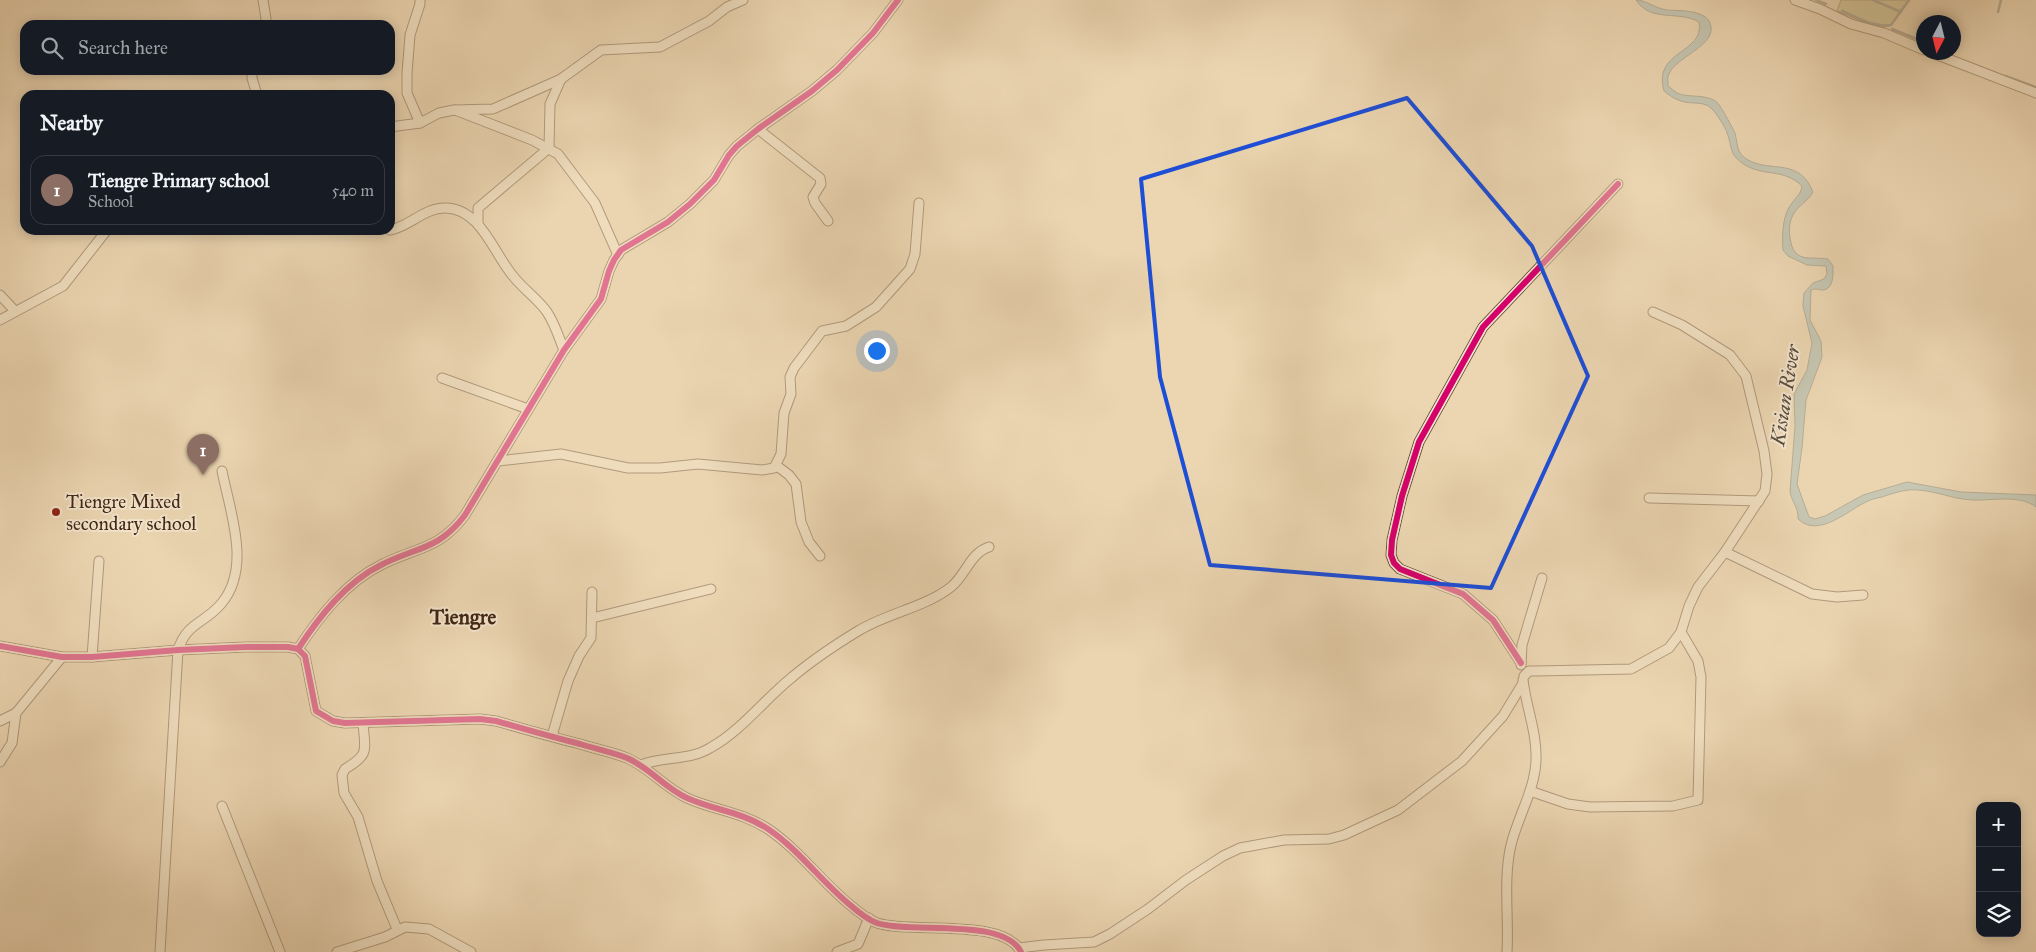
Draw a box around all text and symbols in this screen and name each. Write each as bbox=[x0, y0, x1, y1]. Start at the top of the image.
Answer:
north arrow bbox=[1916, 15, 1961, 60]
search box bbox=[20, 20, 395, 75]
icon: search bbox=[38, 34, 66, 62]
text: Search here bbox=[78, 36, 168, 59]
text: Nearby bbox=[40, 110, 103, 136]
text: Tiengre Primary school bbox=[88, 169, 269, 192]
text: 1 bbox=[54, 181, 60, 200]
text: 540 m bbox=[332, 181, 374, 200]
text: School bbox=[88, 192, 133, 211]
your location bbox=[864, 338, 890, 364]
water label: Kisian River bbox=[1765, 341, 1805, 448]
pin: 1 bbox=[187, 434, 219, 475]
place label: Tiengre Mixed secondary school bbox=[66, 490, 197, 535]
marker: Tiengre Mixed secondary school bbox=[50, 506, 62, 518]
district label: Tiengre bbox=[429, 604, 496, 630]
map controls bbox=[1976, 802, 2021, 937]
button: + bbox=[1976, 802, 2021, 847]
button: − bbox=[1976, 847, 2021, 892]
button: layers bbox=[1976, 892, 2021, 937]

